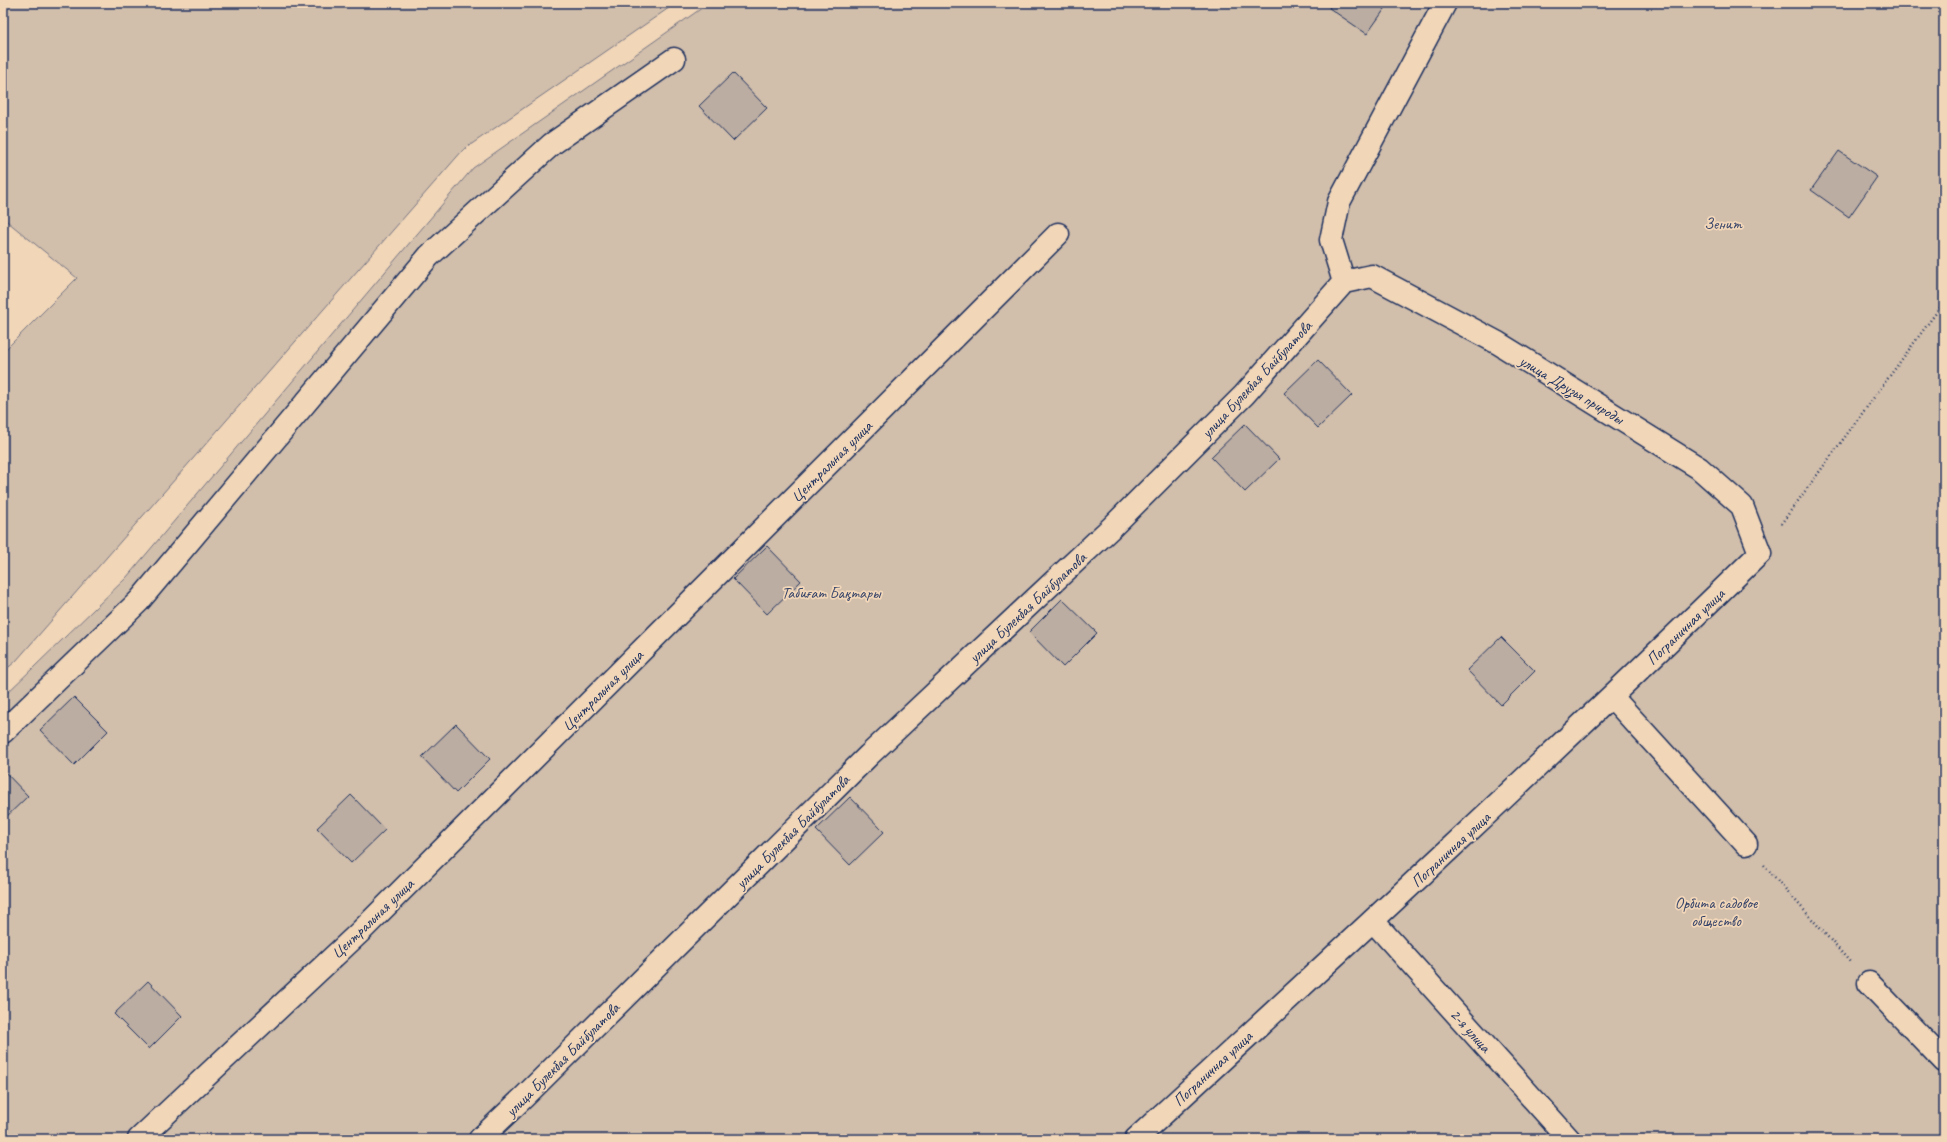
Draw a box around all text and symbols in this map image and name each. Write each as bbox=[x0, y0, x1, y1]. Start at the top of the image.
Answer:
park label: Зенит bbox=[1704, 214, 1743, 234]
street label: улица Булекбая Байбулатова bbox=[1196, 316, 1317, 443]
street label: улица Друзья природы bbox=[1515, 350, 1629, 430]
street label: Центральная улица bbox=[787, 416, 877, 507]
street label: улица Булекбая Байбулатова bbox=[964, 547, 1091, 668]
park label: Табиғат Бақтары bbox=[781, 583, 882, 603]
street label: Пограничная улица bbox=[1642, 583, 1730, 669]
street label: Центральная улица bbox=[558, 645, 648, 736]
street label: улица Булекбая Байбулатова bbox=[731, 770, 855, 894]
street label: Пограничная улица bbox=[1407, 807, 1496, 892]
street label: Центральная улица bbox=[327, 874, 419, 963]
park label: Орбита садовое общество bbox=[1675, 893, 1759, 931]
street label: улица Булекбая Байбулатова bbox=[501, 998, 625, 1122]
street label: 2-я улица bbox=[1445, 1005, 1496, 1057]
street label: Пограничная улица bbox=[1169, 1026, 1258, 1111]

